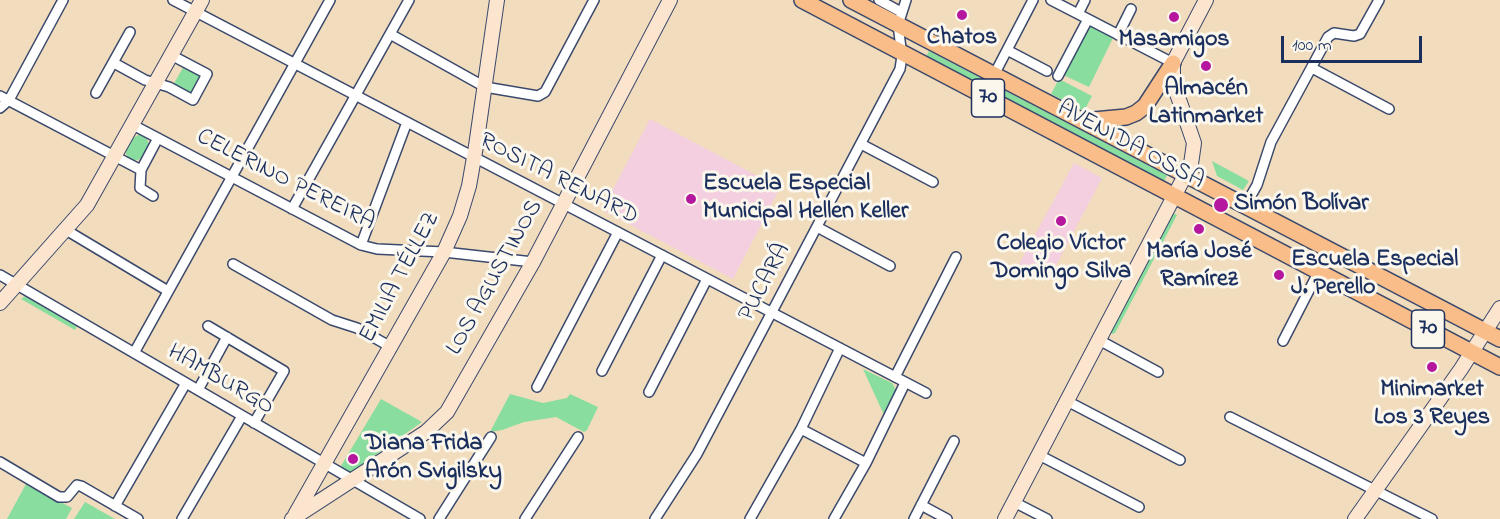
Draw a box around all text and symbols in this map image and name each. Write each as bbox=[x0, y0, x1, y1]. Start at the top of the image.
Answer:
marker: Chatos bbox=[955, 8, 969, 22]
marker: Masamigos bbox=[1167, 10, 1181, 24]
scale bar bbox=[1284, 24, 1425, 62]
place label: Chatos bbox=[927, 25, 997, 53]
place label: Masamigos bbox=[1118, 27, 1230, 55]
text: 100 m bbox=[1292, 33, 1332, 59]
marker: Almacén Latinmarket bbox=[1199, 59, 1213, 73]
place label: Almacén Latinmarket bbox=[1149, 76, 1263, 132]
road number: 70 bbox=[972, 79, 1004, 117]
street label: AVENIDA OSSA bbox=[1052, 95, 1208, 197]
street label: CELERINO PEREIRA bbox=[191, 124, 379, 238]
street label: ROSITA RENARD bbox=[474, 128, 642, 232]
place label: Escuela Especial Municipal Hellen Keller bbox=[703, 171, 908, 227]
place label: Simón Bolívar bbox=[1234, 191, 1369, 219]
marker: Escuela Especial Municipal Hellen Keller bbox=[684, 192, 698, 206]
street label: LOS AGUSTINOS bbox=[441, 195, 551, 361]
marker: Simón Bolívar bbox=[1212, 196, 1230, 214]
street label: EMILIA TÉLLEZ bbox=[354, 208, 448, 348]
marker: Colegio Víctor Domingo Silva bbox=[1054, 214, 1068, 228]
marker: María José Ramírez bbox=[1192, 222, 1206, 236]
place label: Colegio Víctor Domingo Silva bbox=[991, 231, 1131, 287]
street label: PUCARÁ bbox=[734, 239, 798, 327]
place label: María José Ramírez bbox=[1146, 239, 1252, 295]
place label: Escuela Especial J. Perello bbox=[1291, 247, 1458, 303]
marker: Escuela Especial J. Perello bbox=[1272, 268, 1286, 282]
road number: 70 bbox=[1412, 310, 1444, 348]
street label: HAMBURGO bbox=[162, 339, 278, 423]
marker: Minimarket Los 3 Reyes bbox=[1425, 360, 1439, 374]
place label: Minimarket Los 3 Reyes bbox=[1374, 377, 1490, 433]
place label: Diana Frida Arón Svigilsky bbox=[365, 431, 502, 487]
marker: Diana Frida Arón Svigilsky bbox=[346, 452, 360, 466]

